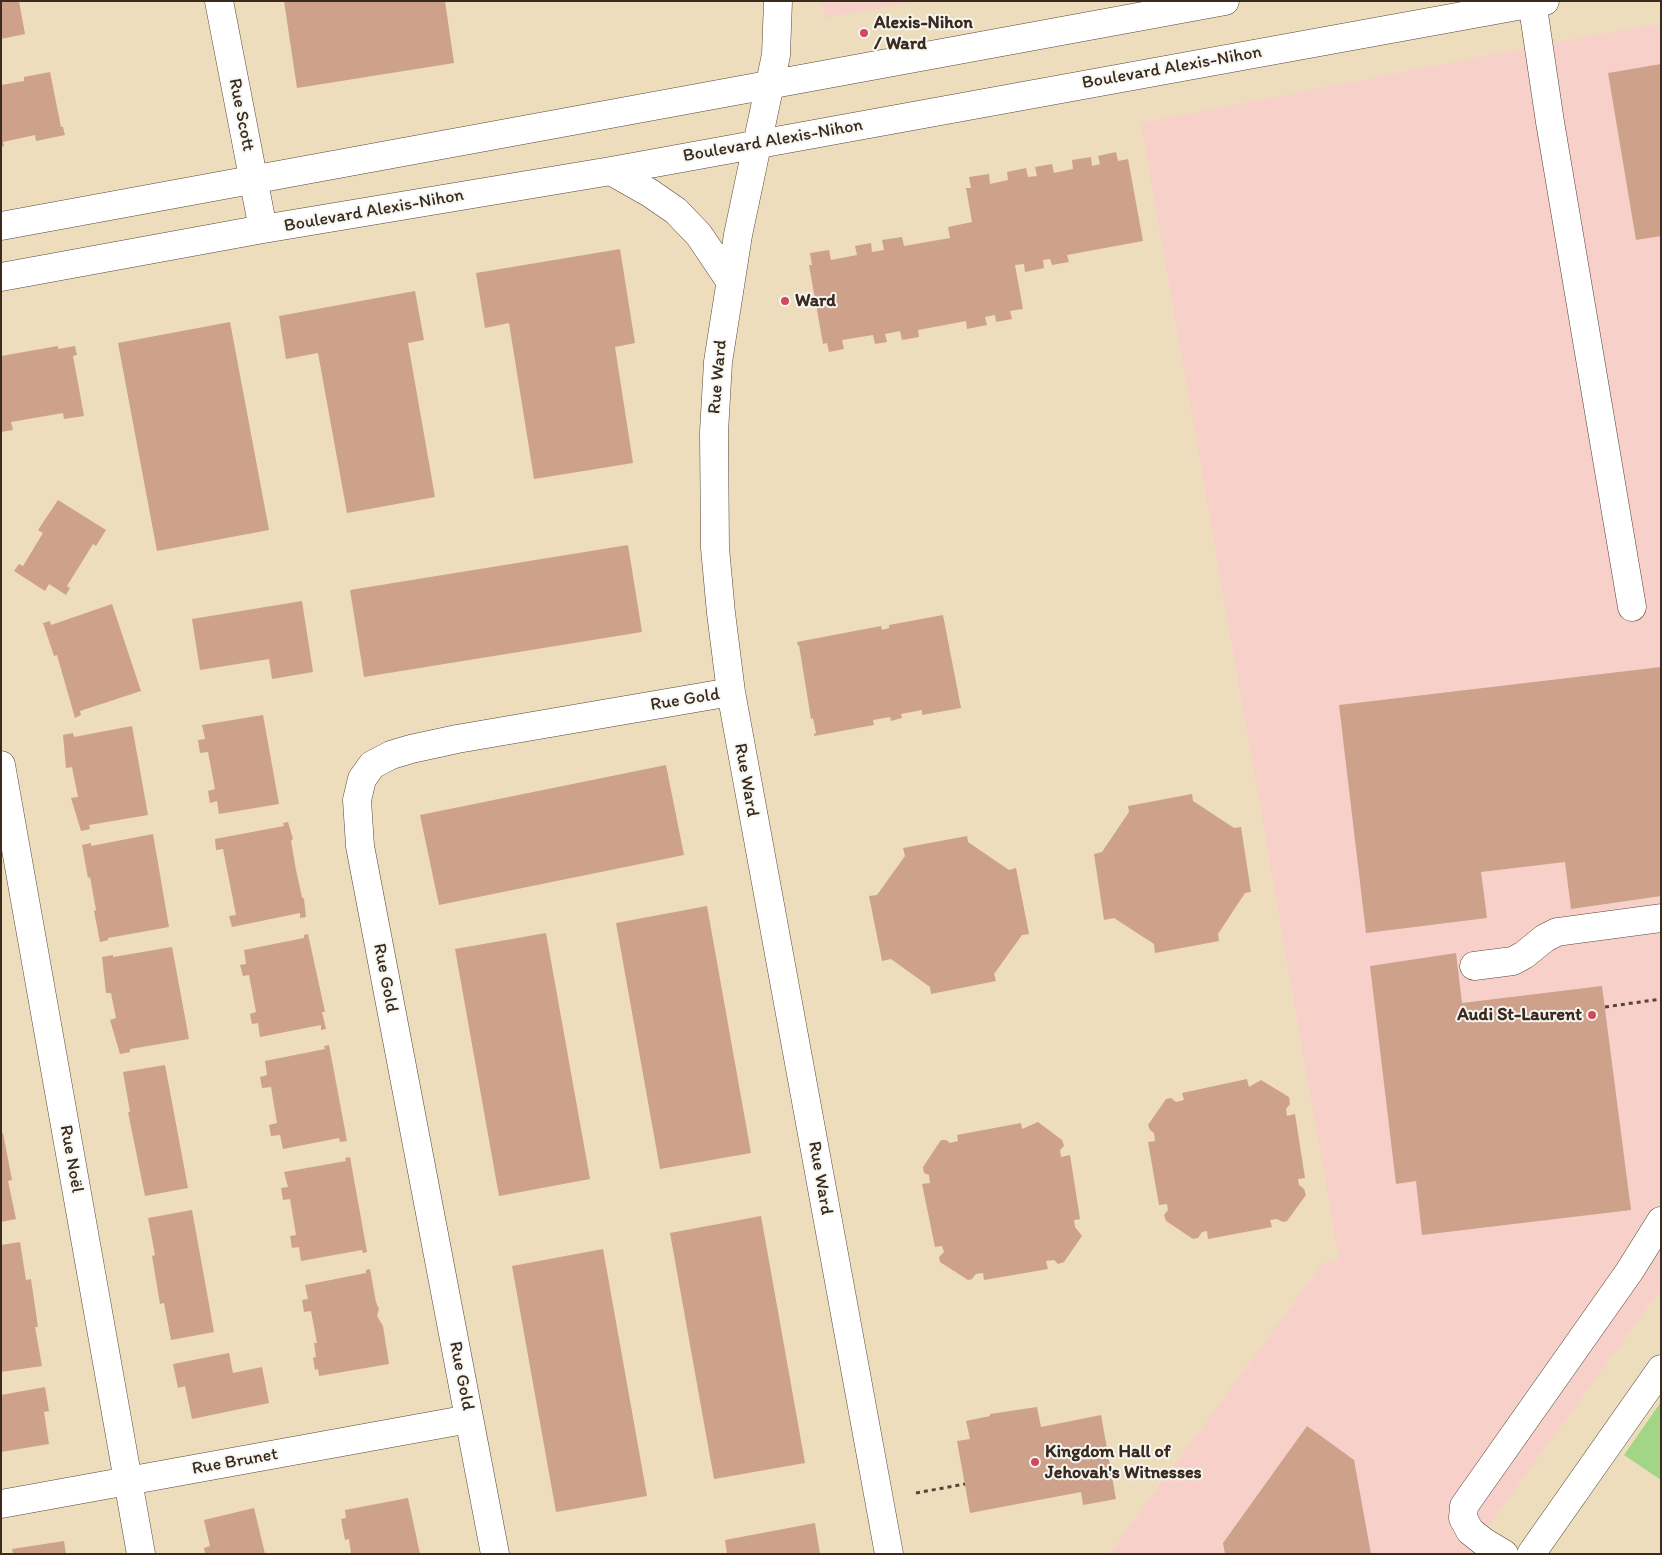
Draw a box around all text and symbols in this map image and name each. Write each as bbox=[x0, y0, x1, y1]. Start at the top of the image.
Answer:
place label: Alexis-Nihon / Ward bbox=[874, 12, 973, 54]
marker: Alexis-Nihon / Ward bbox=[858, 27, 870, 39]
street label: Boulevard Alexis-Nihon bbox=[1080, 42, 1264, 94]
street label: Rue Scott bbox=[223, 77, 259, 153]
street label: Boulevard Alexis-Nihon bbox=[681, 115, 865, 167]
street label: Boulevard Alexis-Nihon bbox=[282, 185, 466, 237]
place label: Ward bbox=[795, 290, 836, 312]
marker: Ward bbox=[779, 295, 791, 307]
street label: Rue Ward bbox=[704, 339, 732, 415]
street label: Rue Gold bbox=[649, 684, 721, 716]
street label: Rue Ward bbox=[729, 742, 763, 818]
street label: Rue Gold bbox=[368, 942, 402, 1014]
place label: Audi St-Laurent bbox=[1457, 1004, 1582, 1026]
marker: Audi St-Laurent bbox=[1586, 1009, 1598, 1021]
street label: Rue Noël bbox=[54, 1123, 88, 1195]
street label: Rue Ward bbox=[803, 1140, 837, 1216]
street label: Rue Gold bbox=[444, 1340, 478, 1412]
place label: Kingdom Hall of Jehovah's Witnesses bbox=[1045, 1441, 1202, 1484]
street label: Rue Brunet bbox=[190, 1444, 280, 1480]
marker: Kingdom Hall of Jehovah's Witnesses bbox=[1029, 1456, 1041, 1468]

